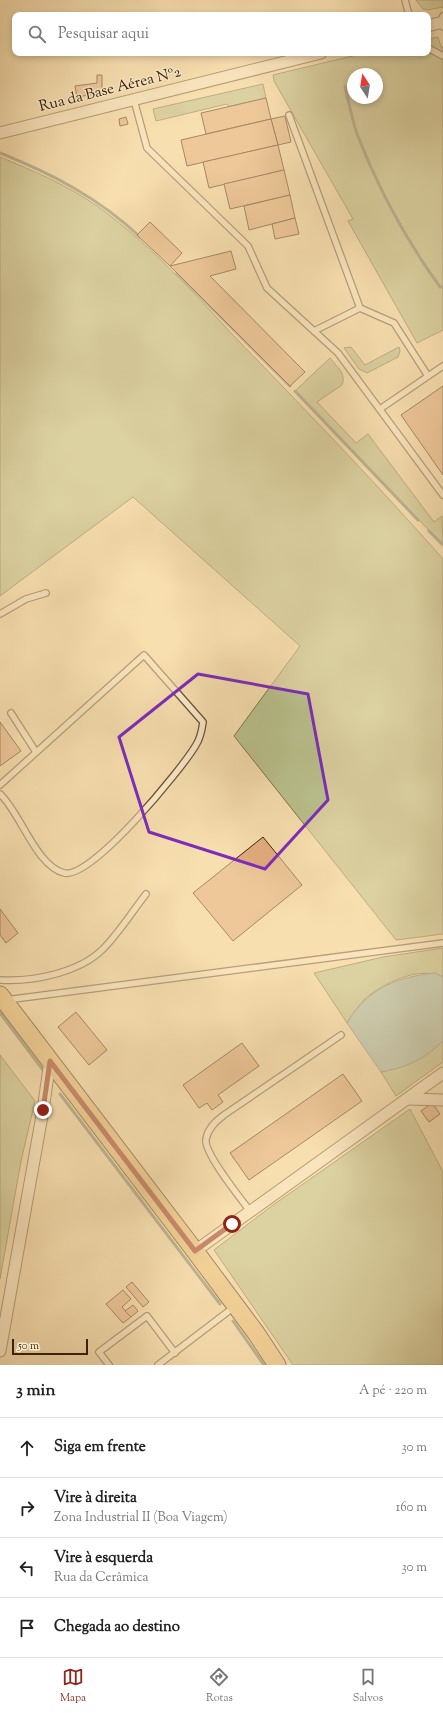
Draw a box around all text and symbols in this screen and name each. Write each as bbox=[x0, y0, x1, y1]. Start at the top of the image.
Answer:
search box bbox=[12, 12, 431, 56]
icon: search bbox=[26, 23, 48, 45]
text: Pesquisar aqui bbox=[58, 24, 149, 45]
street label: Rua da Base Aérea Nº2 bbox=[37, 62, 183, 118]
north arrow bbox=[347, 68, 383, 104]
route end bbox=[34, 1101, 52, 1119]
route start bbox=[223, 1215, 241, 1233]
scale bar bbox=[12, 1337, 88, 1356]
text: 50 m bbox=[18, 1338, 39, 1354]
text: 3 min bbox=[16, 1379, 55, 1403]
text: A pé · 220 m bbox=[359, 1382, 427, 1400]
icon: ahead bbox=[16, 1437, 38, 1459]
text: Siga em frente bbox=[54, 1437, 146, 1458]
text: 30 m bbox=[401, 1439, 427, 1457]
text: Vire à direita bbox=[54, 1488, 137, 1509]
icon: right bbox=[16, 1497, 38, 1519]
text: 160 m bbox=[396, 1499, 427, 1517]
text: Zona Industrial II (Boa Viagem) bbox=[54, 1509, 227, 1527]
text: Vire à esquerda bbox=[54, 1548, 153, 1569]
icon: left bbox=[16, 1557, 38, 1579]
text: 30 m bbox=[401, 1559, 427, 1577]
text: Rua da Cerâmica bbox=[54, 1569, 149, 1587]
icon: arrive bbox=[16, 1617, 38, 1639]
text: Chegada ao destino bbox=[54, 1617, 180, 1638]
tab: Mapa bbox=[60, 1666, 86, 1706]
tab: Rotas bbox=[206, 1666, 233, 1706]
tab: Salvos bbox=[353, 1666, 383, 1706]

